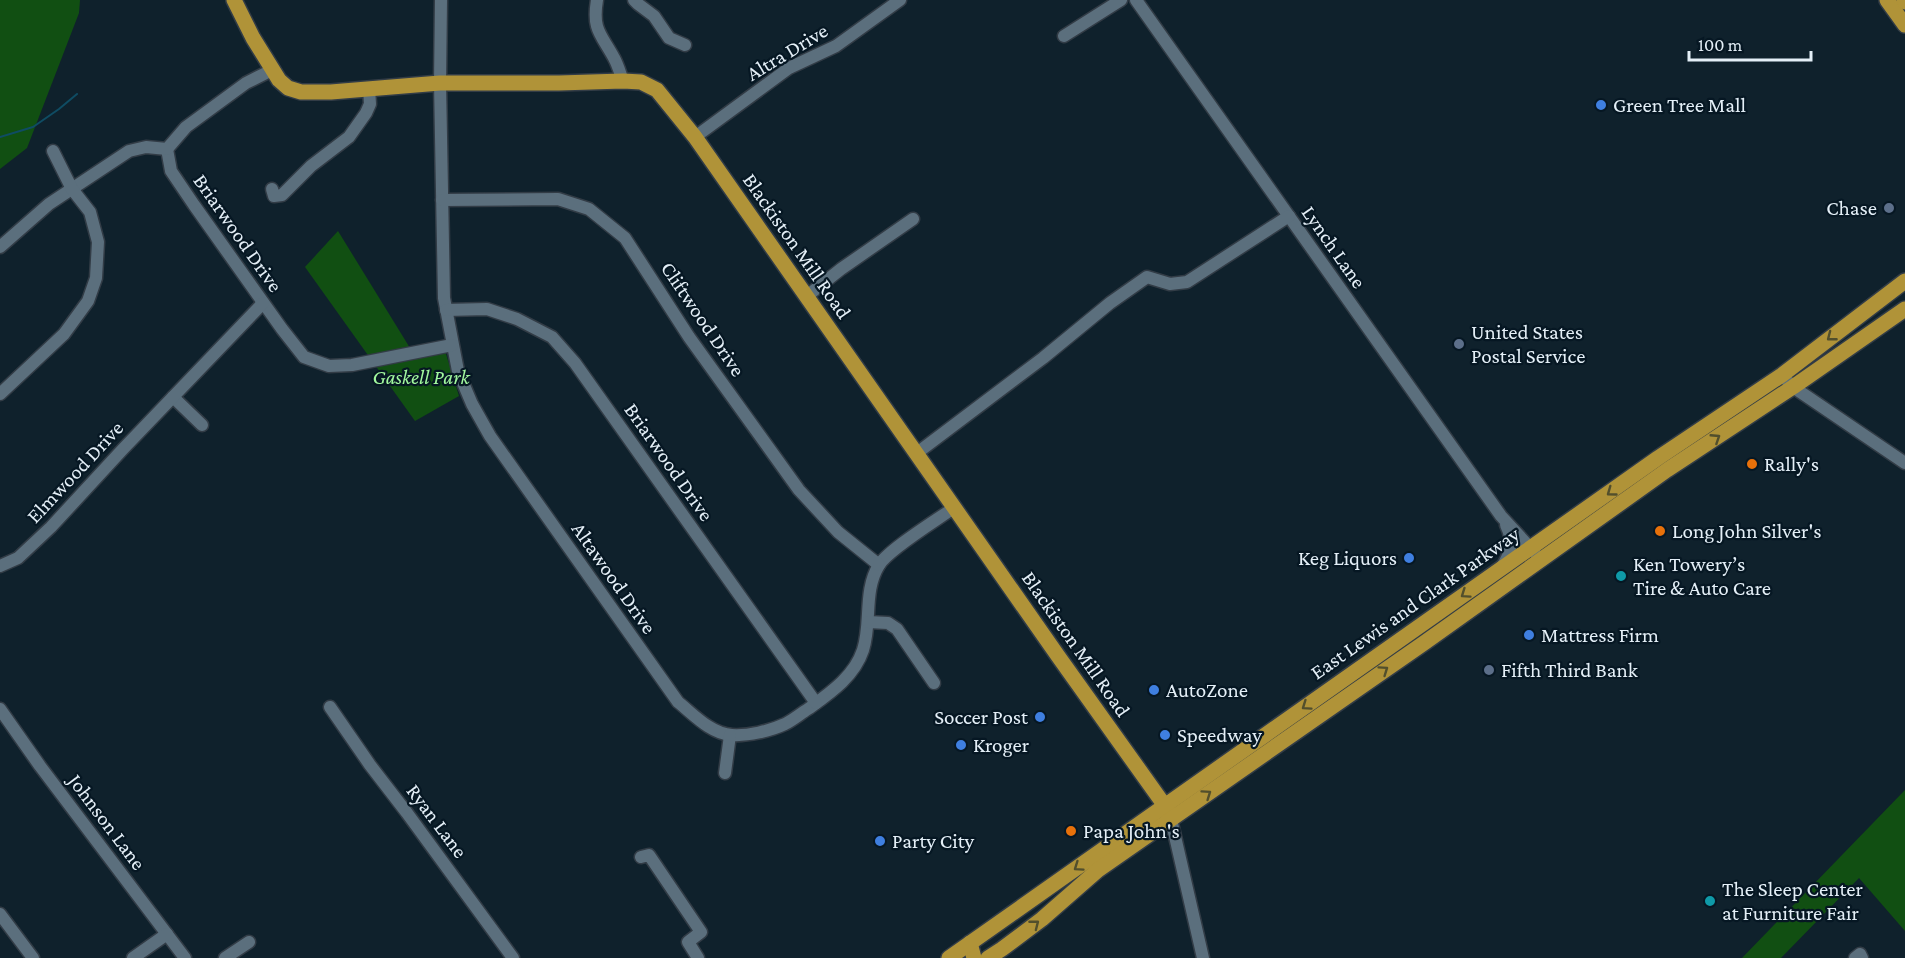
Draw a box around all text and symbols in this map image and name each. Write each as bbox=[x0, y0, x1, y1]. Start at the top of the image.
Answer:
street label: Altra Drive bbox=[742, 18, 832, 86]
scale bar bbox=[1689, 24, 1810, 62]
text: 100 m bbox=[1698, 35, 1743, 55]
place label: Green Tree Mall bbox=[1613, 93, 1746, 117]
marker: Green Tree Mall bbox=[1594, 98, 1608, 112]
street label: Briarwood Drive bbox=[188, 169, 288, 297]
street label: Blackiston Mill Road bbox=[738, 169, 856, 323]
place label: Chase bbox=[1826, 196, 1877, 220]
street label: Lynch Lane bbox=[1297, 201, 1371, 293]
marker: Chase bbox=[1882, 201, 1896, 215]
street label: Cliftwood Drive bbox=[656, 257, 750, 381]
place label: United States Postal Service bbox=[1471, 320, 1585, 368]
one-way arrow bbox=[1827, 329, 1838, 340]
marker: United States Postal Service bbox=[1452, 337, 1466, 351]
park label: Gaskell Park bbox=[372, 365, 470, 389]
street label: Briarwood Drive bbox=[619, 398, 719, 526]
street label: Elmwood Drive bbox=[22, 416, 128, 528]
one-way arrow bbox=[1710, 434, 1720, 446]
place label: Rally's bbox=[1764, 452, 1819, 476]
marker: Rally's bbox=[1745, 457, 1759, 471]
one-way arrow bbox=[1606, 485, 1617, 496]
street label: Altawood Drive bbox=[567, 518, 661, 638]
place label: Long John Silver's bbox=[1672, 519, 1821, 543]
street label: East Lewis and Clark Parkway bbox=[1306, 521, 1524, 684]
marker: Long John Silver's bbox=[1653, 524, 1667, 538]
place label: Keg Liquors bbox=[1298, 546, 1397, 570]
marker: Keg Liquors bbox=[1402, 551, 1416, 565]
place label: Ken Towery’s Tire & Auto Care bbox=[1633, 552, 1771, 600]
street label: Blackiston Mill Road bbox=[1017, 567, 1135, 721]
marker: Ken Towery’s Tire & Auto Care bbox=[1614, 569, 1628, 583]
one-way arrow bbox=[1461, 587, 1472, 598]
place label: Mattress Firm bbox=[1541, 623, 1659, 647]
marker: Mattress Firm bbox=[1522, 628, 1536, 642]
place label: Fifth Third Bank bbox=[1501, 658, 1638, 682]
marker: Fifth Third Bank bbox=[1482, 663, 1496, 677]
one-way arrow bbox=[1378, 666, 1389, 677]
place label: AutoZone bbox=[1166, 678, 1248, 702]
marker: AutoZone bbox=[1147, 683, 1161, 697]
one-way arrow bbox=[1301, 699, 1312, 710]
place label: Soccer Post bbox=[934, 705, 1029, 729]
marker: Soccer Post bbox=[1033, 710, 1047, 724]
place label: Speedway bbox=[1177, 723, 1262, 747]
marker: Speedway bbox=[1158, 728, 1172, 742]
place label: Kroger bbox=[973, 733, 1030, 757]
marker: Kroger bbox=[954, 738, 968, 752]
street label: Johnson Lane bbox=[62, 768, 151, 875]
street label: Ryan Lane bbox=[401, 779, 473, 863]
one-way arrow bbox=[1201, 790, 1212, 801]
place label: Papa John's bbox=[1083, 819, 1180, 843]
marker: Papa John's bbox=[1064, 824, 1078, 838]
place label: Party City bbox=[892, 829, 975, 853]
marker: Party City bbox=[873, 834, 887, 848]
one-way arrow bbox=[1073, 860, 1084, 871]
place label: The Sleep Center at Furniture Fair bbox=[1722, 877, 1863, 925]
marker: The Sleep Center at Furniture Fair bbox=[1703, 894, 1717, 908]
one-way arrow bbox=[1028, 920, 1039, 931]

